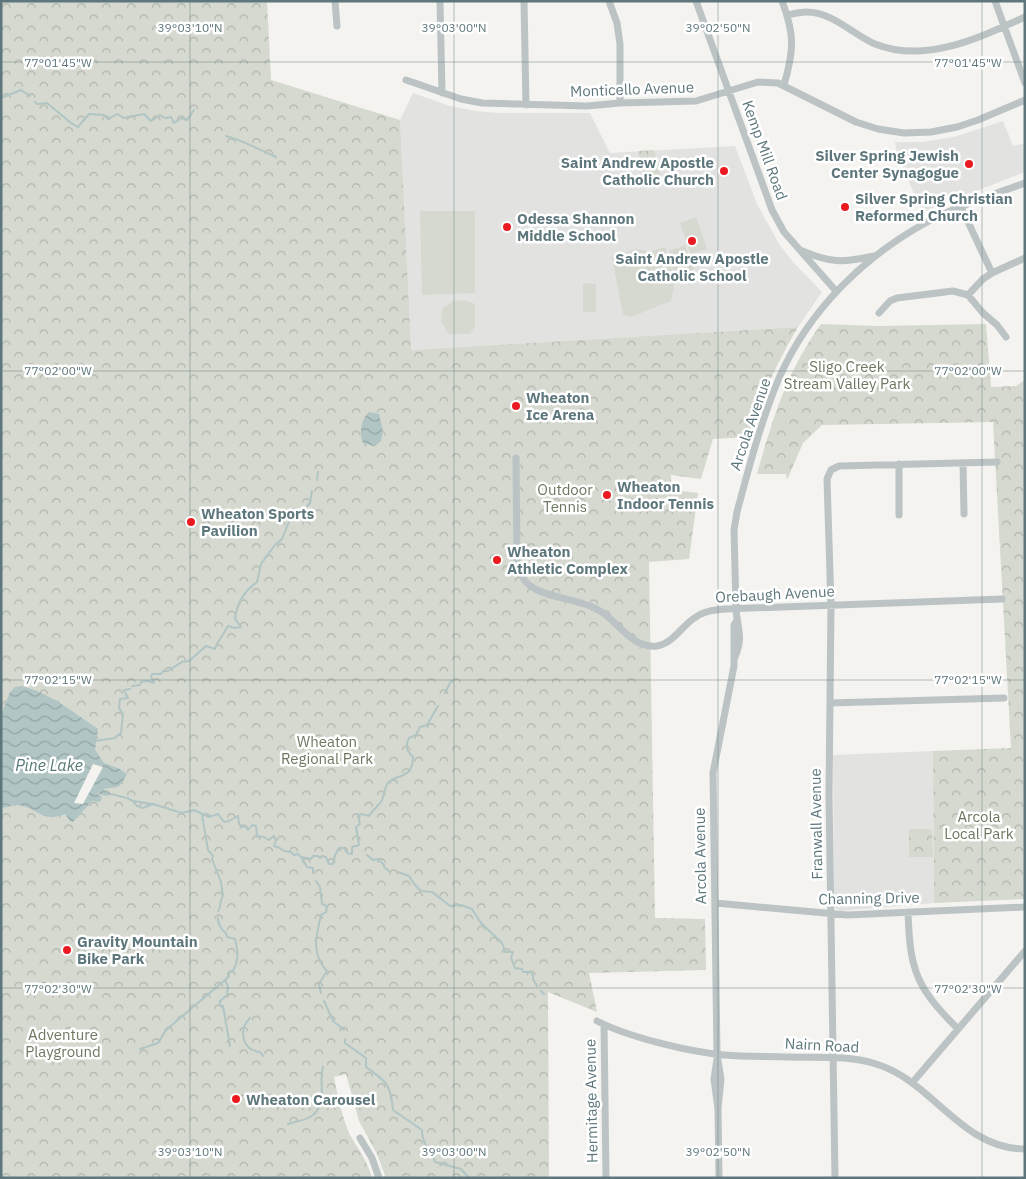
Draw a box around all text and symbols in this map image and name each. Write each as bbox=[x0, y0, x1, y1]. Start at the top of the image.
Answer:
text: 39°03'10"N bbox=[157, 20, 223, 35]
text: 39°03'00"N bbox=[421, 20, 487, 35]
text: 39°02'50"N bbox=[685, 20, 751, 35]
text: 77°01'45"W bbox=[24, 55, 92, 70]
text: 77°01'45"W bbox=[934, 55, 1002, 70]
street label: Monticello Avenue bbox=[570, 77, 694, 101]
street label: Kemp Mill Road bbox=[738, 98, 792, 202]
place label: Silver Spring Jewish Center Synagogue bbox=[815, 146, 959, 182]
place label: Saint Andrew Apostle Catholic Church bbox=[561, 153, 714, 189]
marker: Silver Spring Jewish Center Synagogue bbox=[963, 158, 975, 170]
marker: Saint Andrew Apostle Catholic Church bbox=[718, 165, 730, 177]
place label: Silver Spring Christian Reformed Church bbox=[855, 189, 1013, 225]
marker: Silver Spring Christian Reformed Church bbox=[839, 201, 851, 213]
place label: Odessa Shannon Middle School bbox=[517, 209, 634, 245]
marker: Odessa Shannon Middle School bbox=[501, 221, 513, 233]
marker: Saint Andrew Apostle Catholic School bbox=[686, 235, 698, 247]
place label: Saint Andrew Apostle Catholic School bbox=[615, 249, 769, 285]
park label: Sligo Creek Stream Valley Park bbox=[784, 357, 910, 393]
text: 77°02'00"W bbox=[24, 363, 92, 378]
text: 77°02'00"W bbox=[934, 363, 1002, 378]
street label: Arcola Avenue bbox=[725, 375, 775, 473]
place label: Wheaton Ice Arena bbox=[526, 388, 595, 424]
marker: Wheaton Ice Arena bbox=[510, 400, 522, 412]
place label: Wheaton Indoor Tennis bbox=[617, 477, 714, 513]
park label: Outdoor Tennis bbox=[537, 480, 593, 516]
marker: Wheaton Indoor Tennis bbox=[601, 489, 613, 501]
place label: Wheaton Sports Pavilion bbox=[201, 504, 315, 540]
marker: Wheaton Sports Pavilion bbox=[185, 516, 197, 528]
place label: Wheaton Athletic Complex bbox=[507, 542, 628, 578]
marker: Wheaton Athletic Complex bbox=[491, 554, 503, 566]
street label: Orebaugh Avenue bbox=[715, 581, 835, 607]
text: 77°02'15"W bbox=[24, 672, 92, 687]
text: 77°02'15"W bbox=[934, 672, 1002, 687]
park label: Wheaton Regional Park bbox=[281, 732, 373, 768]
water label: Pine Lake bbox=[15, 755, 83, 775]
street label: Franwall Avenue bbox=[806, 768, 826, 880]
park label: Arcola Local Park bbox=[944, 807, 1014, 843]
street label: Arcola Avenue bbox=[690, 808, 710, 904]
street label: Channing Drive bbox=[818, 888, 920, 908]
place label: Gravity Mountain Bike Park bbox=[77, 932, 198, 968]
marker: Gravity Mountain Bike Park bbox=[61, 944, 73, 956]
text: 77°02'30"W bbox=[24, 981, 92, 996]
text: 77°02'30"W bbox=[934, 981, 1002, 996]
park label: Adventure Playground bbox=[25, 1025, 101, 1061]
street label: Nairn Road bbox=[784, 1034, 860, 1056]
street label: Hermitage Avenue bbox=[580, 1039, 602, 1163]
place label: Wheaton Carousel bbox=[246, 1090, 376, 1109]
marker: Wheaton Carousel bbox=[230, 1093, 242, 1105]
text: 39°03'10"N bbox=[157, 1144, 223, 1159]
text: 39°03'00"N bbox=[421, 1144, 487, 1159]
text: 39°02'50"N bbox=[685, 1144, 751, 1159]

